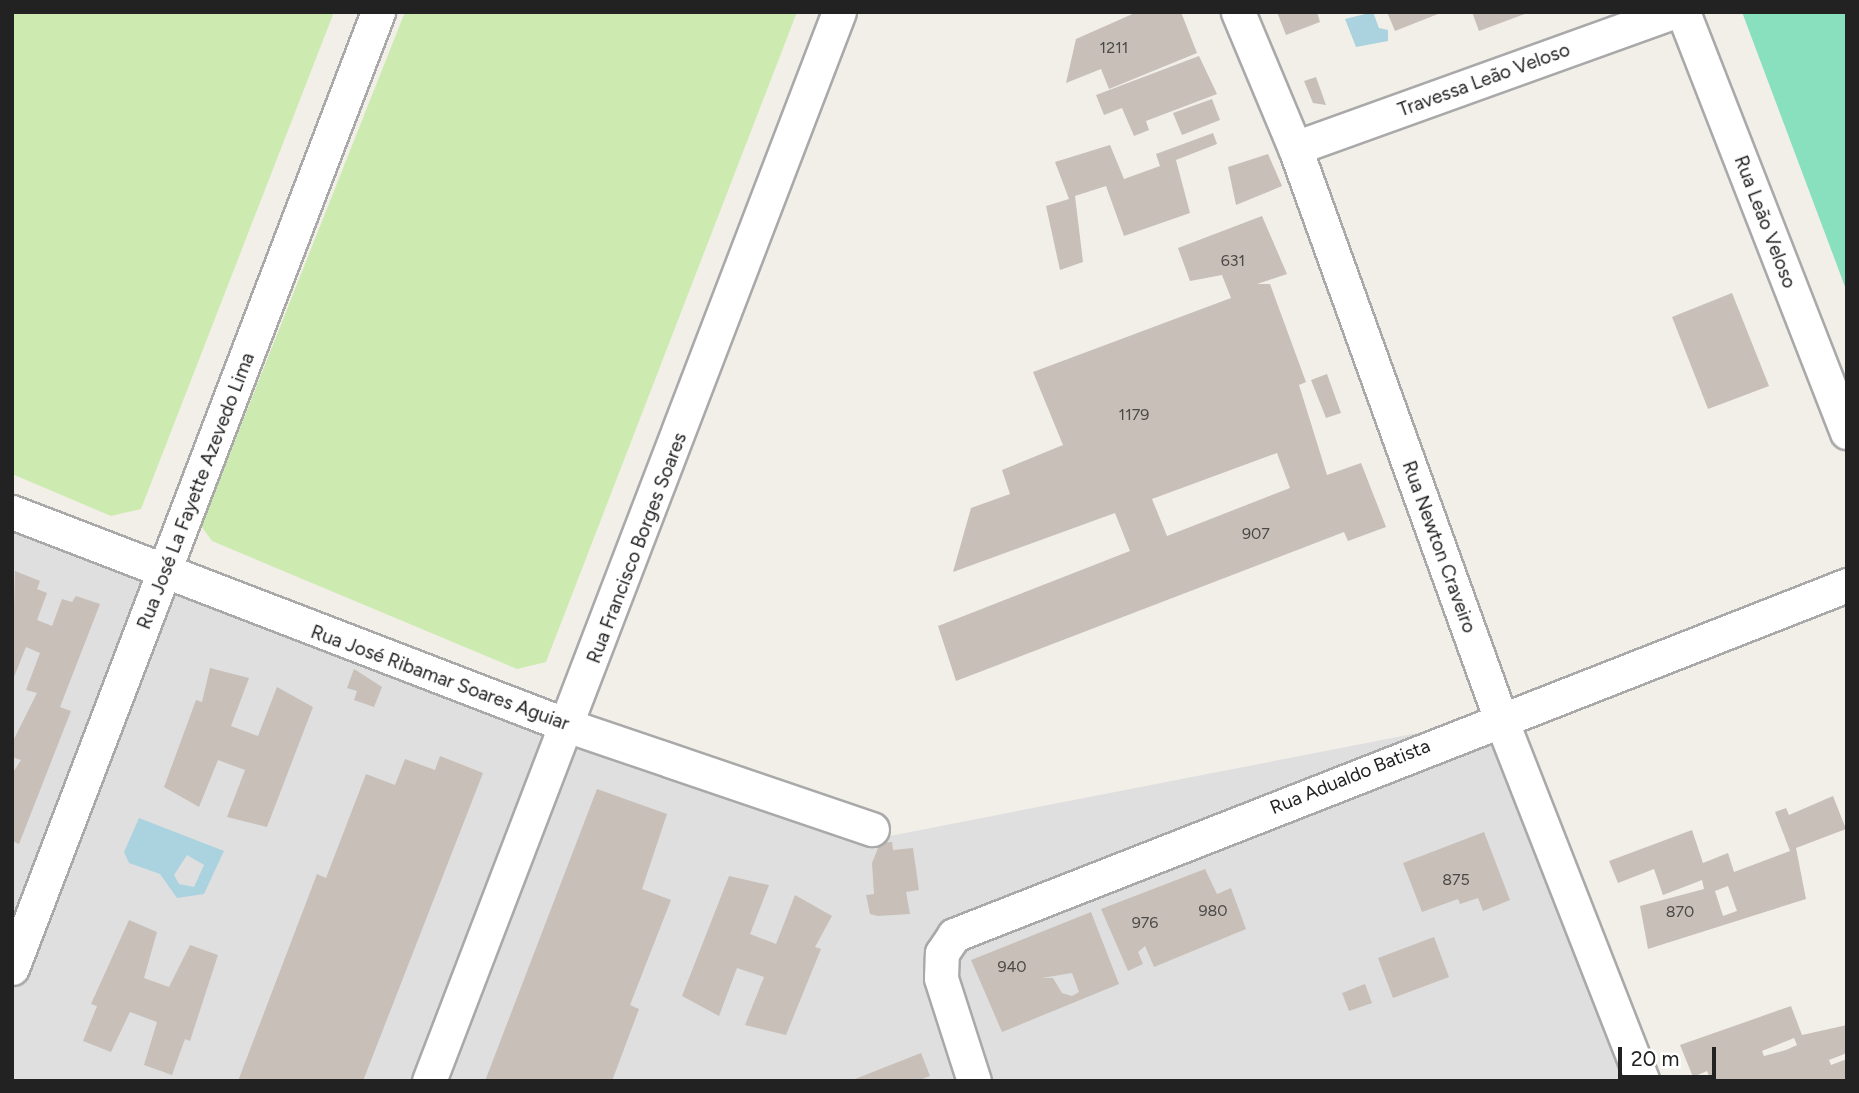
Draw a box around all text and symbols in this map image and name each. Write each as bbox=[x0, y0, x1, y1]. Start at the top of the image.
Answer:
house number: 1211 bbox=[1100, 38, 1128, 58]
street label: Travessa Leão Veloso bbox=[1395, 38, 1573, 122]
street label: Rua Leão Veloso bbox=[1729, 152, 1801, 292]
house number: 631 bbox=[1221, 251, 1245, 271]
street label: Rua José La Fayette Azevedo Lima bbox=[133, 349, 259, 633]
house number: 1179 bbox=[1119, 405, 1149, 425]
street label: Rua Francisco Borges Soares bbox=[582, 429, 692, 667]
street label: Rua Newton Craveiro bbox=[1397, 458, 1481, 636]
house number: 907 bbox=[1242, 524, 1270, 544]
street label: Rua José Ribamar Soares Aguiar bbox=[308, 621, 572, 735]
street label: Rua Adualdo Batista bbox=[1267, 734, 1433, 820]
house number: 875 bbox=[1442, 870, 1470, 890]
house number: 980 bbox=[1198, 901, 1228, 921]
house number: 870 bbox=[1666, 902, 1694, 922]
house number: 976 bbox=[1132, 913, 1158, 933]
house number: 940 bbox=[997, 957, 1027, 977]
scale bar bbox=[1621, 1034, 1719, 1078]
text: 20 m bbox=[1631, 1046, 1679, 1071]

